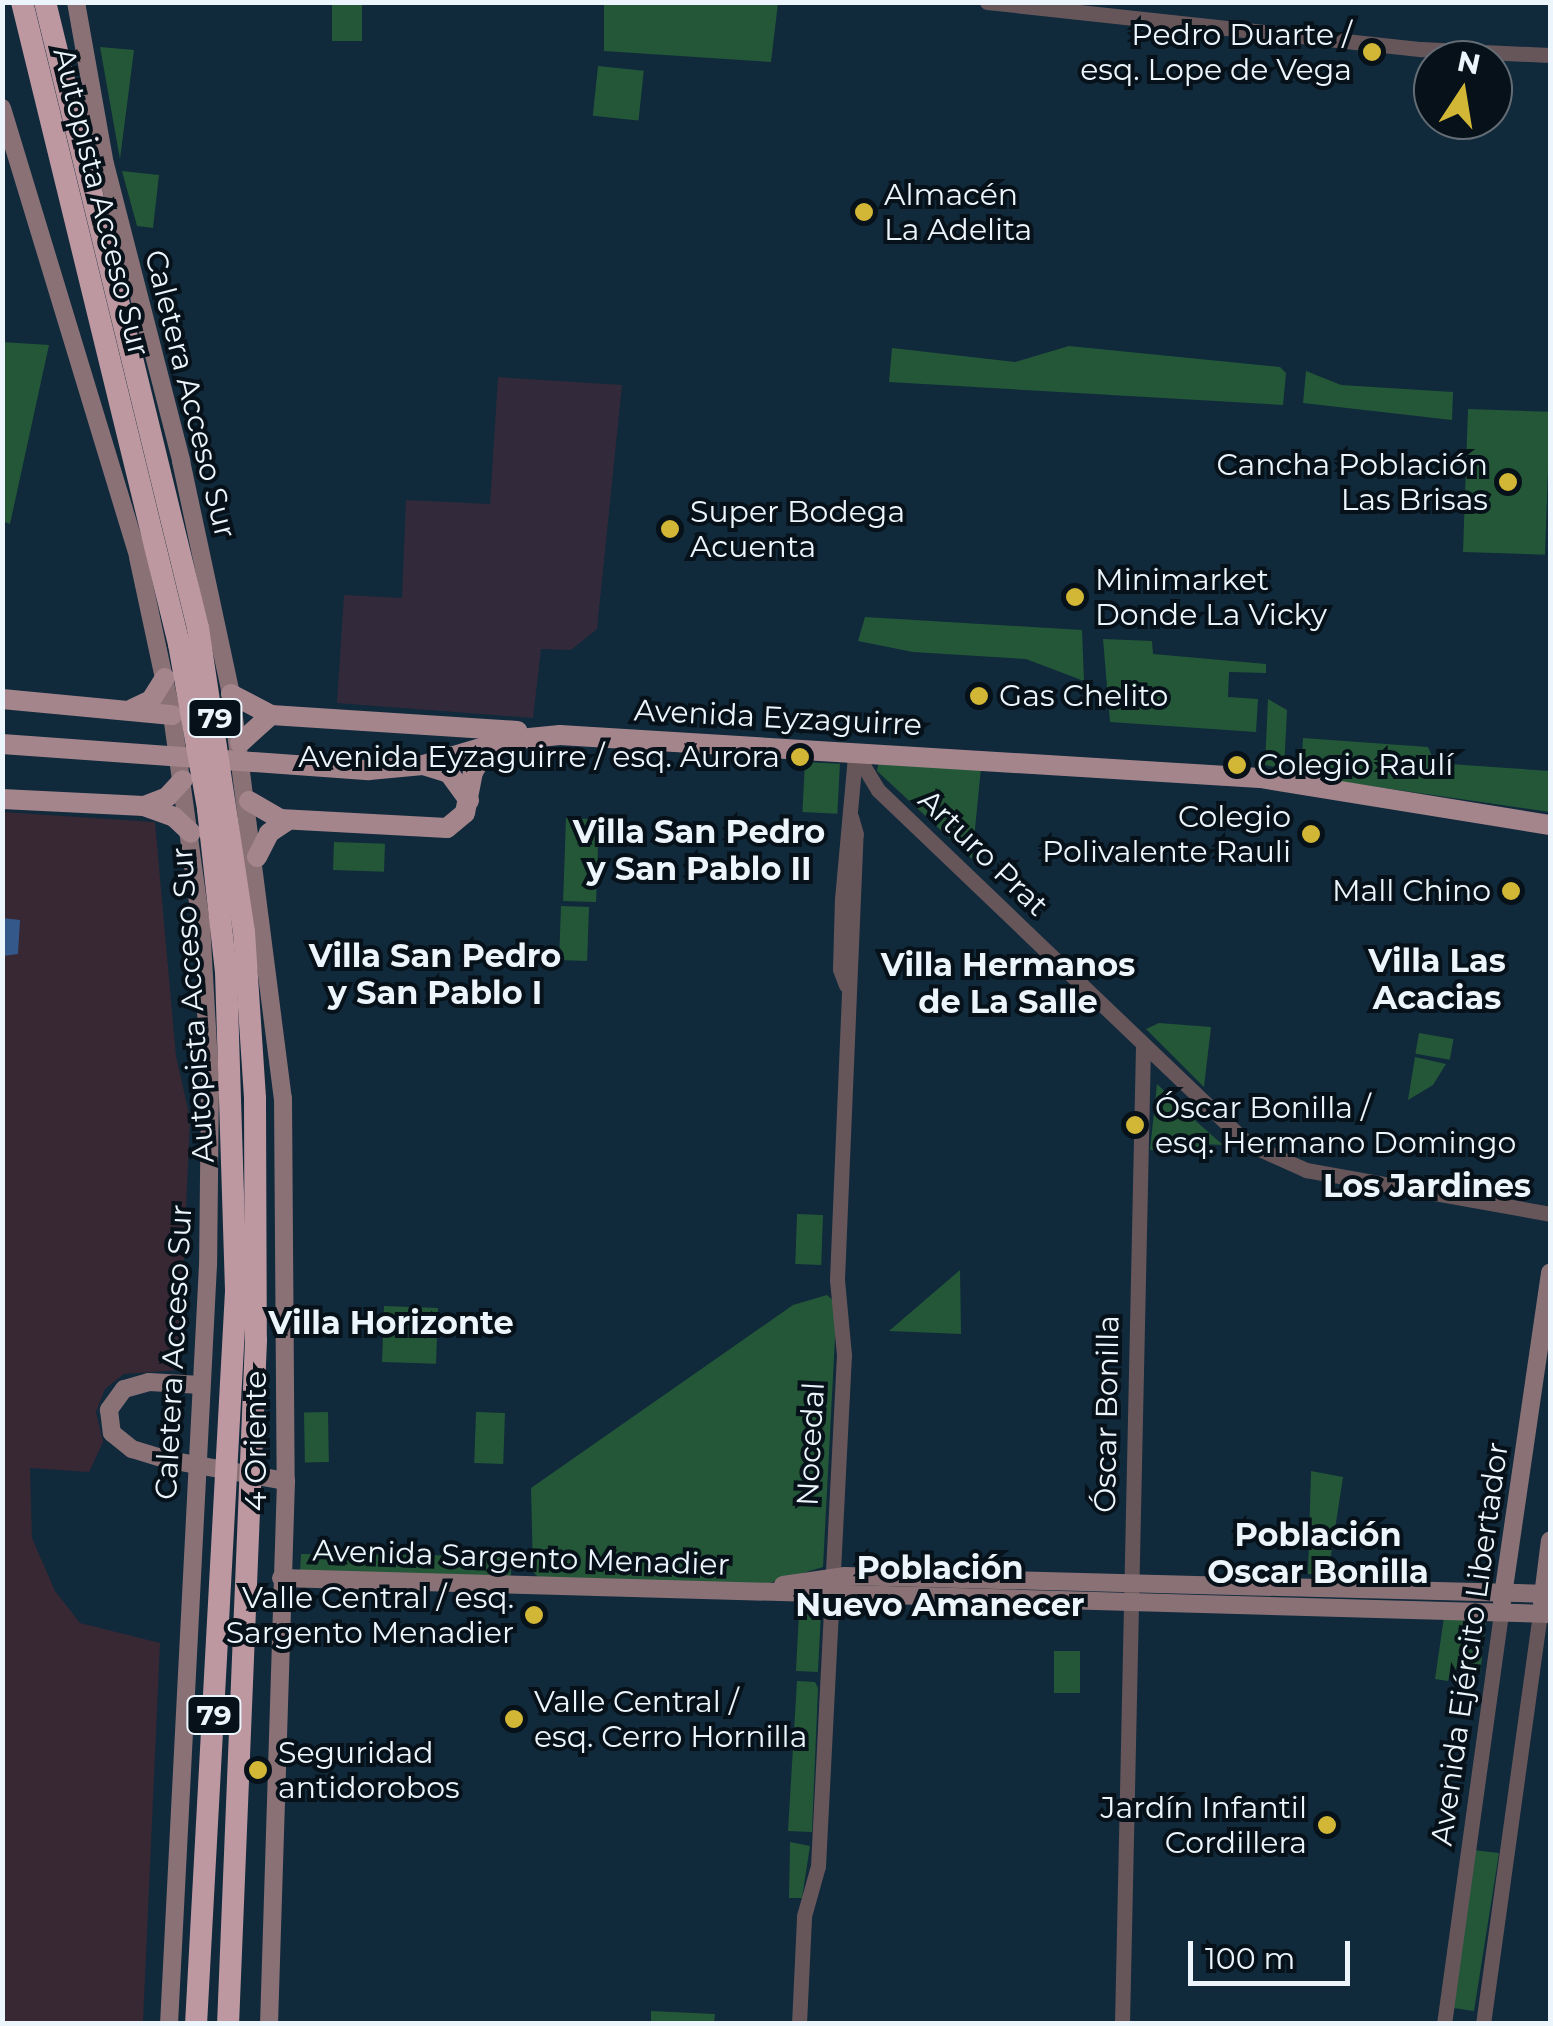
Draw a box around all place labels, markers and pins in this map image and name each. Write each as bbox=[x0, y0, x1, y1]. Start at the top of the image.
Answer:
place label: Pedro Duarte / esq. Lope de Vega bbox=[1080, 17, 1352, 88]
marker: Pedro Duarte / esq. Lope de Vega bbox=[1361, 41, 1383, 63]
place label: Almacén La Adelita bbox=[884, 177, 1032, 248]
marker: Almacén La Adelita bbox=[853, 201, 875, 223]
place label: Cancha Población Las Brisas bbox=[1217, 447, 1488, 518]
marker: Cancha Población Las Brisas bbox=[1497, 471, 1519, 493]
place label: Super Bodega Acuenta bbox=[690, 494, 905, 564]
marker: Super Bodega Acuenta bbox=[659, 518, 681, 540]
place label: Minimarket Donde La Vicky bbox=[1095, 562, 1327, 632]
marker: Minimarket Donde La Vicky bbox=[1064, 586, 1086, 608]
place label: Gas Chelito bbox=[999, 678, 1168, 714]
marker: Gas Chelito bbox=[968, 685, 990, 707]
place label: Avenida Eyzaguirre / esq. Aurora bbox=[298, 739, 780, 775]
marker: Avenida Eyzaguirre / esq. Aurora bbox=[789, 746, 811, 768]
place label: Colegio Raulí bbox=[1257, 747, 1453, 783]
marker: Colegio Raulí bbox=[1226, 754, 1248, 776]
place label: Colegio Polivalente Rauli bbox=[1042, 799, 1291, 870]
marker: Colegio Polivalente Rauli bbox=[1300, 823, 1322, 845]
place label: Mall Chino bbox=[1332, 873, 1491, 909]
marker: Mall Chino bbox=[1500, 880, 1522, 902]
place label: Óscar Bonilla / esq. Hermano Domingo bbox=[1155, 1090, 1516, 1160]
marker: Óscar Bonilla / esq. Hermano Domingo bbox=[1124, 1114, 1146, 1136]
place label: Valle Central / esq. Sargento Menadier bbox=[226, 1580, 514, 1650]
marker: Valle Central / esq. Sargento Menadier bbox=[523, 1604, 545, 1626]
place label: Valle Central / esq. Cerro Hornilla bbox=[534, 1684, 807, 1754]
marker: Valle Central / esq. Cerro Hornilla bbox=[503, 1708, 525, 1730]
place label: Seguridad antidorobos bbox=[278, 1735, 460, 1806]
marker: Seguridad antidorobos bbox=[247, 1759, 269, 1781]
place label: Jardín Infantil Cordillera bbox=[1101, 1790, 1307, 1860]
marker: Jardín Infantil Cordillera bbox=[1316, 1814, 1338, 1836]

